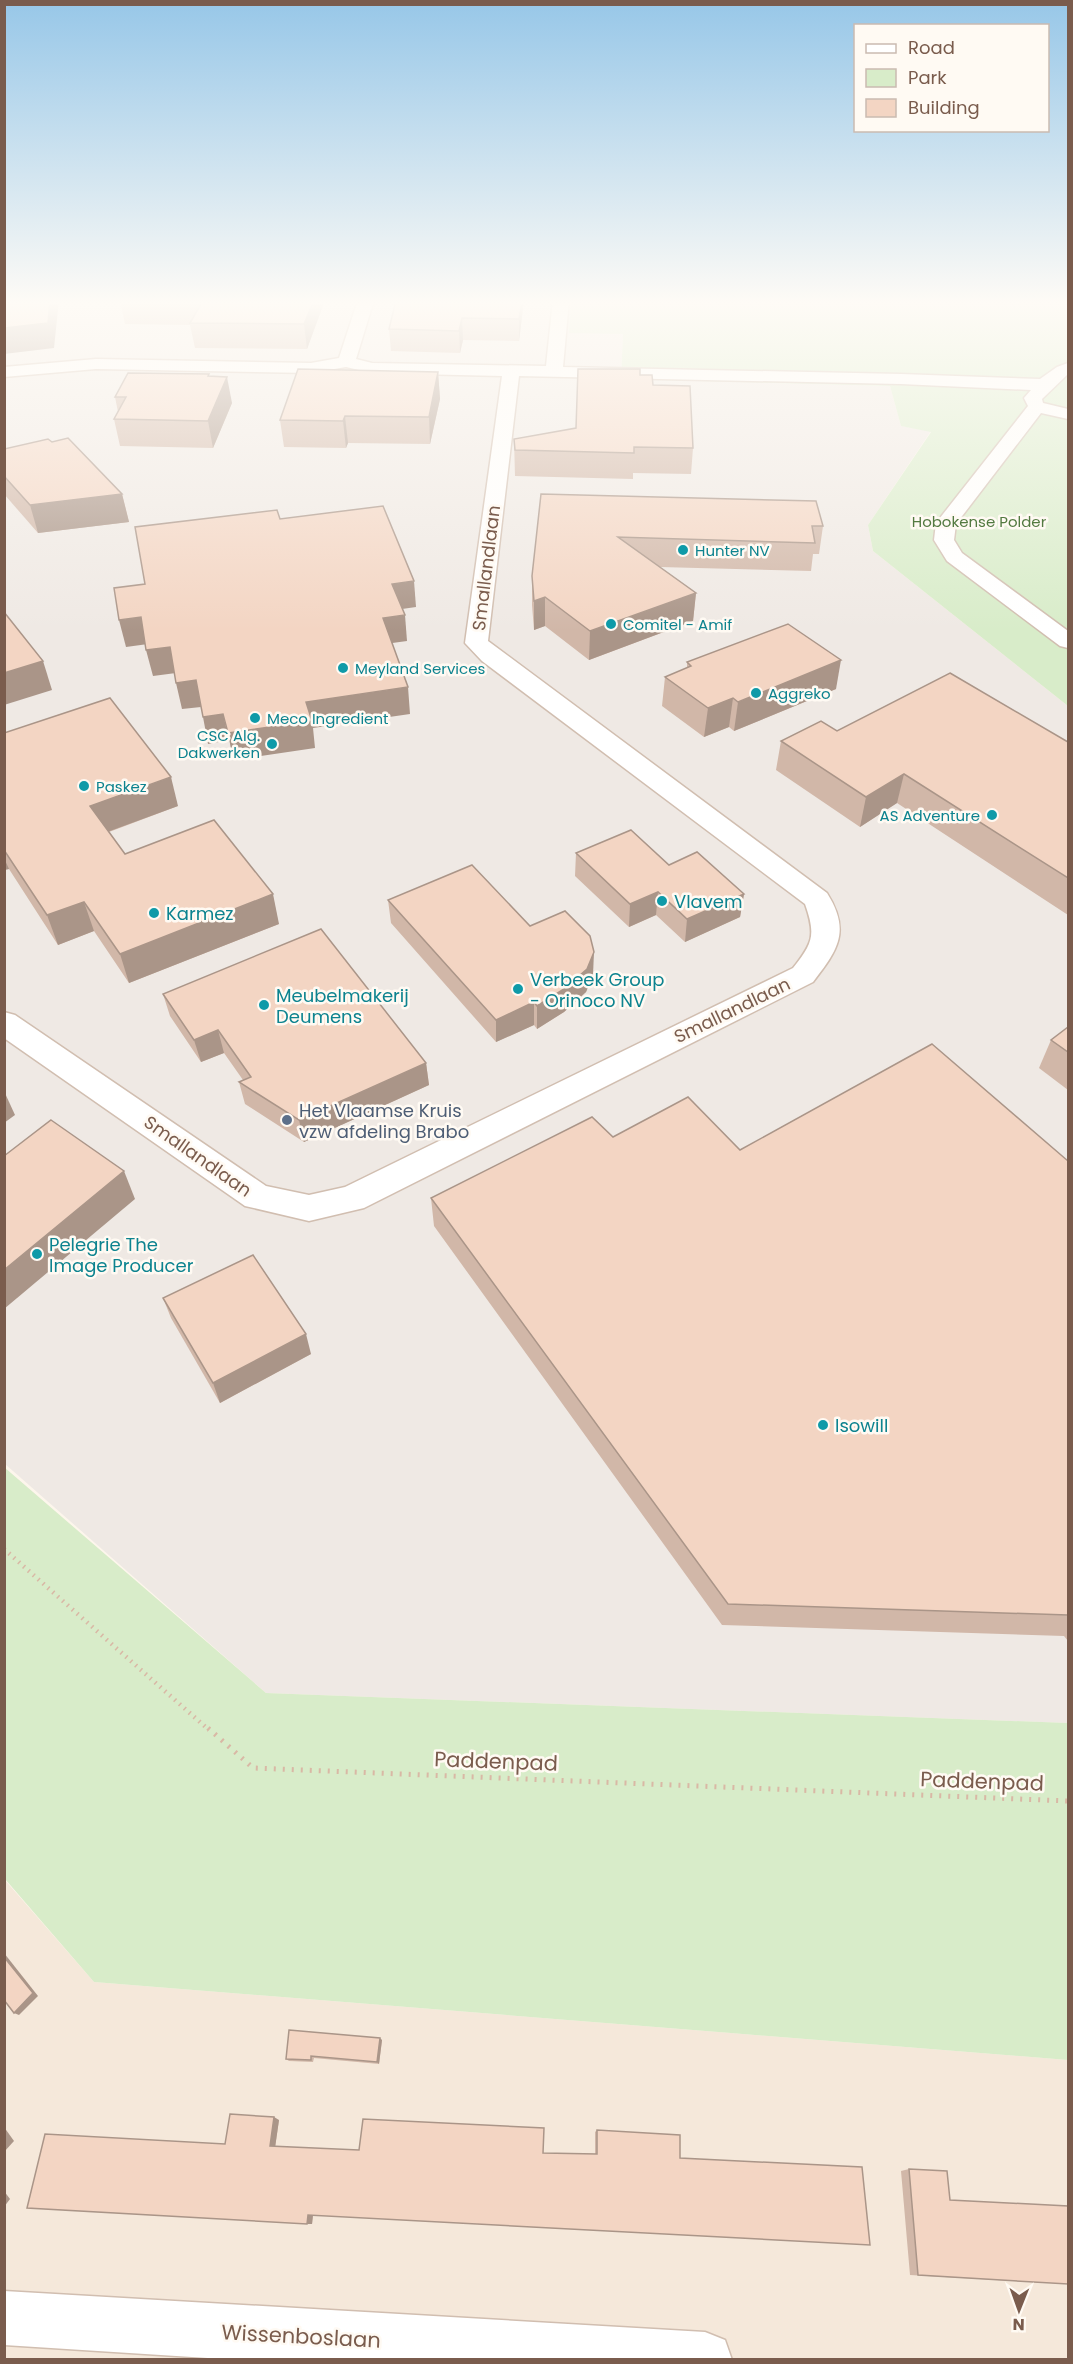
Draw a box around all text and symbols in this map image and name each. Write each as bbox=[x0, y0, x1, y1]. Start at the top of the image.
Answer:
legend bbox=[854, 24, 1049, 132]
text: Road bbox=[908, 35, 955, 60]
text: Park bbox=[908, 65, 947, 90]
text: Building bbox=[908, 95, 980, 120]
street label: Smallandlaan bbox=[466, 504, 506, 632]
park label: Hobokense Polder bbox=[912, 511, 1047, 532]
place label: Hunter NV bbox=[695, 540, 770, 561]
marker: Hunter NV bbox=[676, 543, 690, 557]
place label: Comitel - Amif bbox=[623, 614, 732, 635]
marker: Comitel - Amif bbox=[604, 617, 618, 631]
place label: Meyland Services bbox=[355, 658, 485, 679]
marker: Meyland Services bbox=[336, 661, 350, 675]
place label: Aggreko bbox=[768, 683, 831, 704]
marker: Aggreko bbox=[749, 686, 763, 700]
place label: Meco Ingredient bbox=[267, 708, 388, 729]
marker: Meco Ingredient bbox=[248, 711, 262, 725]
place label: CSC Alg. Dakwerken bbox=[178, 725, 260, 763]
marker: CSC Alg. Dakwerken bbox=[265, 737, 279, 751]
place label: Paskez bbox=[96, 776, 147, 797]
marker: Paskez bbox=[77, 779, 91, 793]
place label: AS Adventure bbox=[880, 805, 980, 826]
marker: AS Adventure bbox=[985, 808, 999, 822]
place label: Vlavem bbox=[674, 889, 743, 914]
marker: Vlavem bbox=[655, 894, 669, 908]
place label: Karmez bbox=[166, 901, 234, 926]
marker: Karmez bbox=[147, 906, 161, 920]
place label: Verbeek Group - Orinoco NV bbox=[530, 967, 665, 1013]
street label: Smallandlaan bbox=[670, 971, 794, 1049]
marker: Verbeek Group - Orinoco NV bbox=[511, 982, 525, 996]
place label: Meubelmakerij Deumens bbox=[276, 983, 409, 1029]
marker: Meubelmakerij Deumens bbox=[257, 998, 271, 1012]
place label: Het Vlaamse Kruis vzw afdeling Brabo bbox=[299, 1098, 469, 1144]
street label: Smallandlaan bbox=[139, 1110, 257, 1202]
marker: Het Vlaamse Kruis vzw afdeling Brabo bbox=[280, 1113, 294, 1127]
place label: Pelegrie The Image Producer bbox=[49, 1232, 194, 1278]
marker: Pelegrie The Image Producer bbox=[30, 1247, 44, 1261]
place label: Isowill bbox=[835, 1413, 888, 1438]
marker: Isowill bbox=[816, 1418, 830, 1432]
street label: Paddenpad bbox=[434, 1744, 558, 1778]
street label: Paddenpad bbox=[920, 1764, 1044, 1798]
north arrow bbox=[989, 2280, 1049, 2340]
text: N bbox=[1013, 2313, 1025, 2336]
street label: Wissenboslaan bbox=[221, 2317, 381, 2355]

